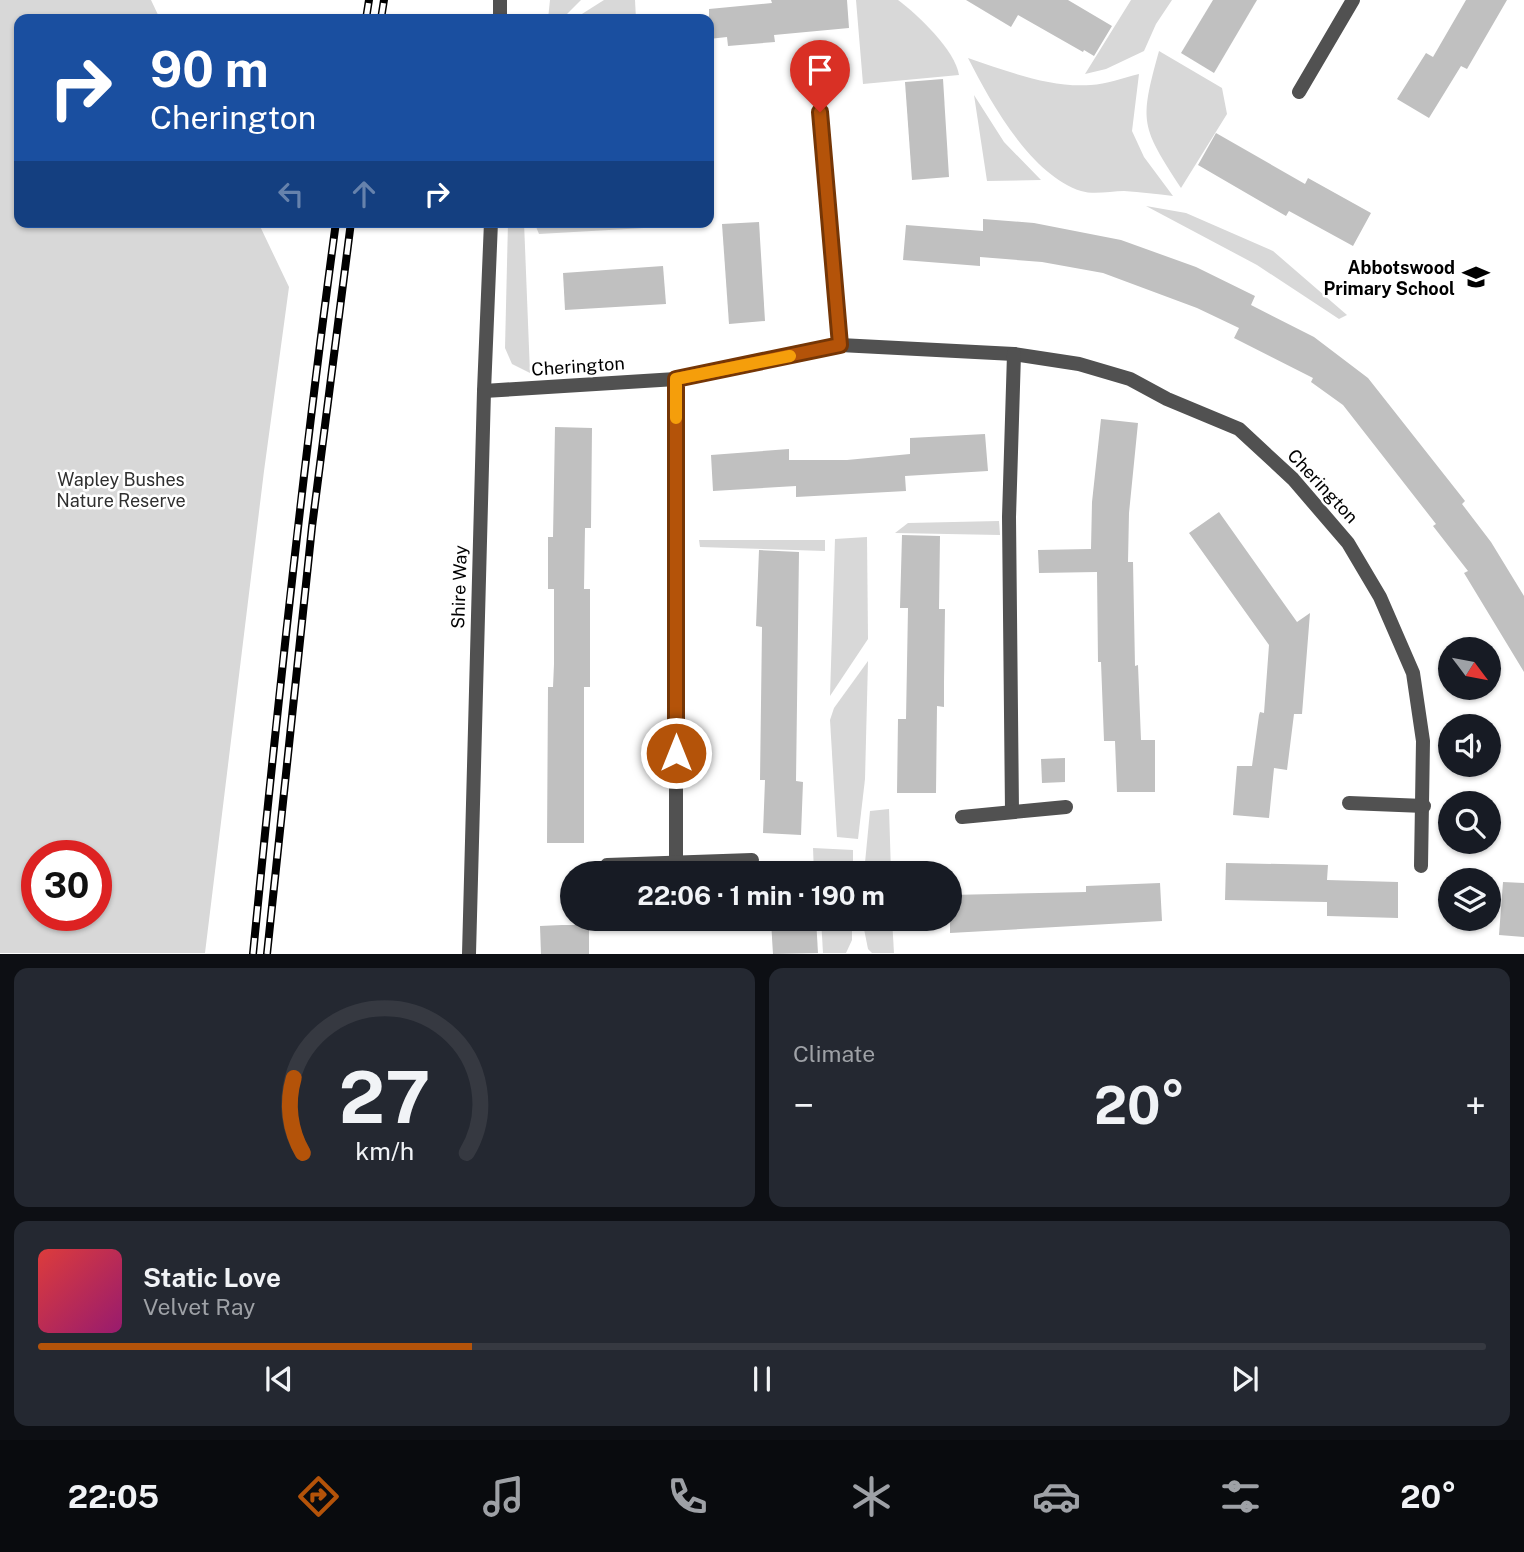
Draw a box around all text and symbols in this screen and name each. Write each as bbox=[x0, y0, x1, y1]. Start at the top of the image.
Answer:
text: 90 m bbox=[150, 40, 269, 98]
pin bbox=[790, 40, 850, 112]
icon: right bbox=[35, 42, 126, 133]
icon: arrive bbox=[801, 51, 839, 89]
text: Cherington bbox=[150, 99, 316, 136]
icon: left bbox=[272, 175, 310, 213]
icon: ahead bbox=[345, 175, 383, 213]
icon: right bbox=[418, 175, 456, 213]
place label: Abbotswood Primary School bbox=[1324, 257, 1455, 299]
school or university icon: Abbotswood Primary School bbox=[1461, 262, 1491, 292]
street label: Cherington bbox=[531, 352, 625, 380]
street label: Cherington bbox=[1283, 445, 1363, 527]
park label: Wapley Bushes Nature Reserve bbox=[56, 469, 186, 511]
street label: Shire Way bbox=[447, 544, 471, 629]
north arrow bbox=[1438, 637, 1502, 700]
map controls bbox=[1438, 637, 1501, 931]
button: sound bbox=[1438, 714, 1501, 777]
position arrow bbox=[639, 716, 713, 790]
button: search bbox=[1438, 791, 1501, 854]
speed limit sign: 30 bbox=[21, 840, 112, 931]
button: layers bbox=[1438, 868, 1501, 931]
text: 22:06 · 1 min · 190 m bbox=[637, 880, 885, 911]
text: Climate bbox=[793, 1040, 875, 1067]
text: 27 bbox=[339, 1055, 430, 1140]
text: 20° bbox=[1094, 1075, 1185, 1136]
text: − bbox=[793, 1083, 814, 1128]
text: + bbox=[1465, 1083, 1486, 1128]
text: km/h bbox=[355, 1136, 414, 1166]
text: Static Love bbox=[143, 1262, 281, 1293]
text: Velvet Ray bbox=[143, 1293, 255, 1320]
icon: previous bbox=[260, 1360, 298, 1398]
icon: pause bbox=[743, 1360, 781, 1398]
icon: next bbox=[1226, 1360, 1264, 1398]
icon: directions bbox=[294, 1472, 343, 1521]
icon: music bbox=[479, 1472, 528, 1521]
icon: phone bbox=[663, 1472, 712, 1521]
icon: climate bbox=[847, 1472, 896, 1521]
icon: car bbox=[1032, 1472, 1081, 1521]
icon: filters bbox=[1216, 1472, 1265, 1521]
text: 22:05 bbox=[68, 1478, 159, 1515]
text: 20° bbox=[1400, 1478, 1456, 1515]

